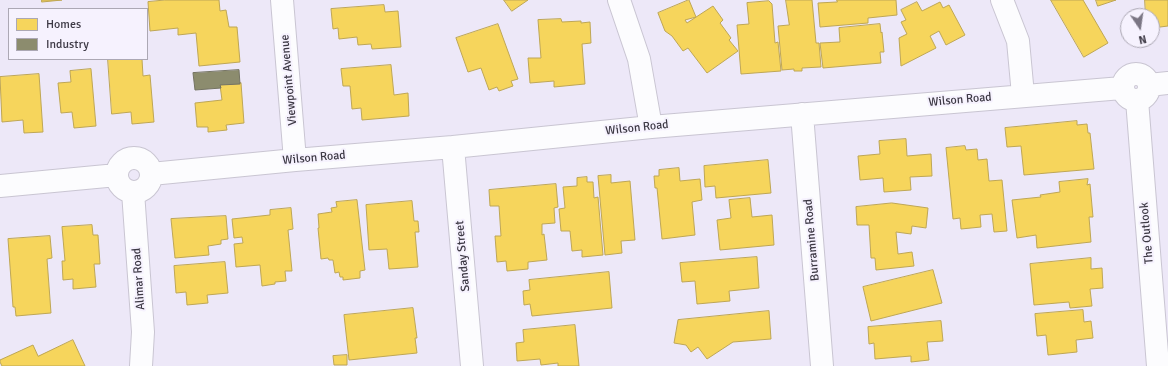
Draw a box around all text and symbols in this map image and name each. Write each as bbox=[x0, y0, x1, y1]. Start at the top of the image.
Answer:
legend bbox=[8, 8, 148, 60]
north arrow bbox=[1120, 8, 1160, 48]
text: Homes bbox=[46, 17, 81, 32]
text: N bbox=[1137, 32, 1148, 46]
street label: Viewpoint Avenue bbox=[278, 34, 300, 126]
text: Industry bbox=[46, 37, 89, 52]
street label: Wilson Road bbox=[928, 90, 992, 110]
street label: Wilson Road bbox=[605, 118, 669, 138]
street label: Wilson Road bbox=[282, 148, 346, 168]
street label: Burramine Road bbox=[801, 198, 823, 282]
street label: The Outlook bbox=[1137, 202, 1157, 264]
street label: Sanday Street bbox=[453, 220, 473, 292]
street label: Alimar Road bbox=[130, 247, 148, 311]

